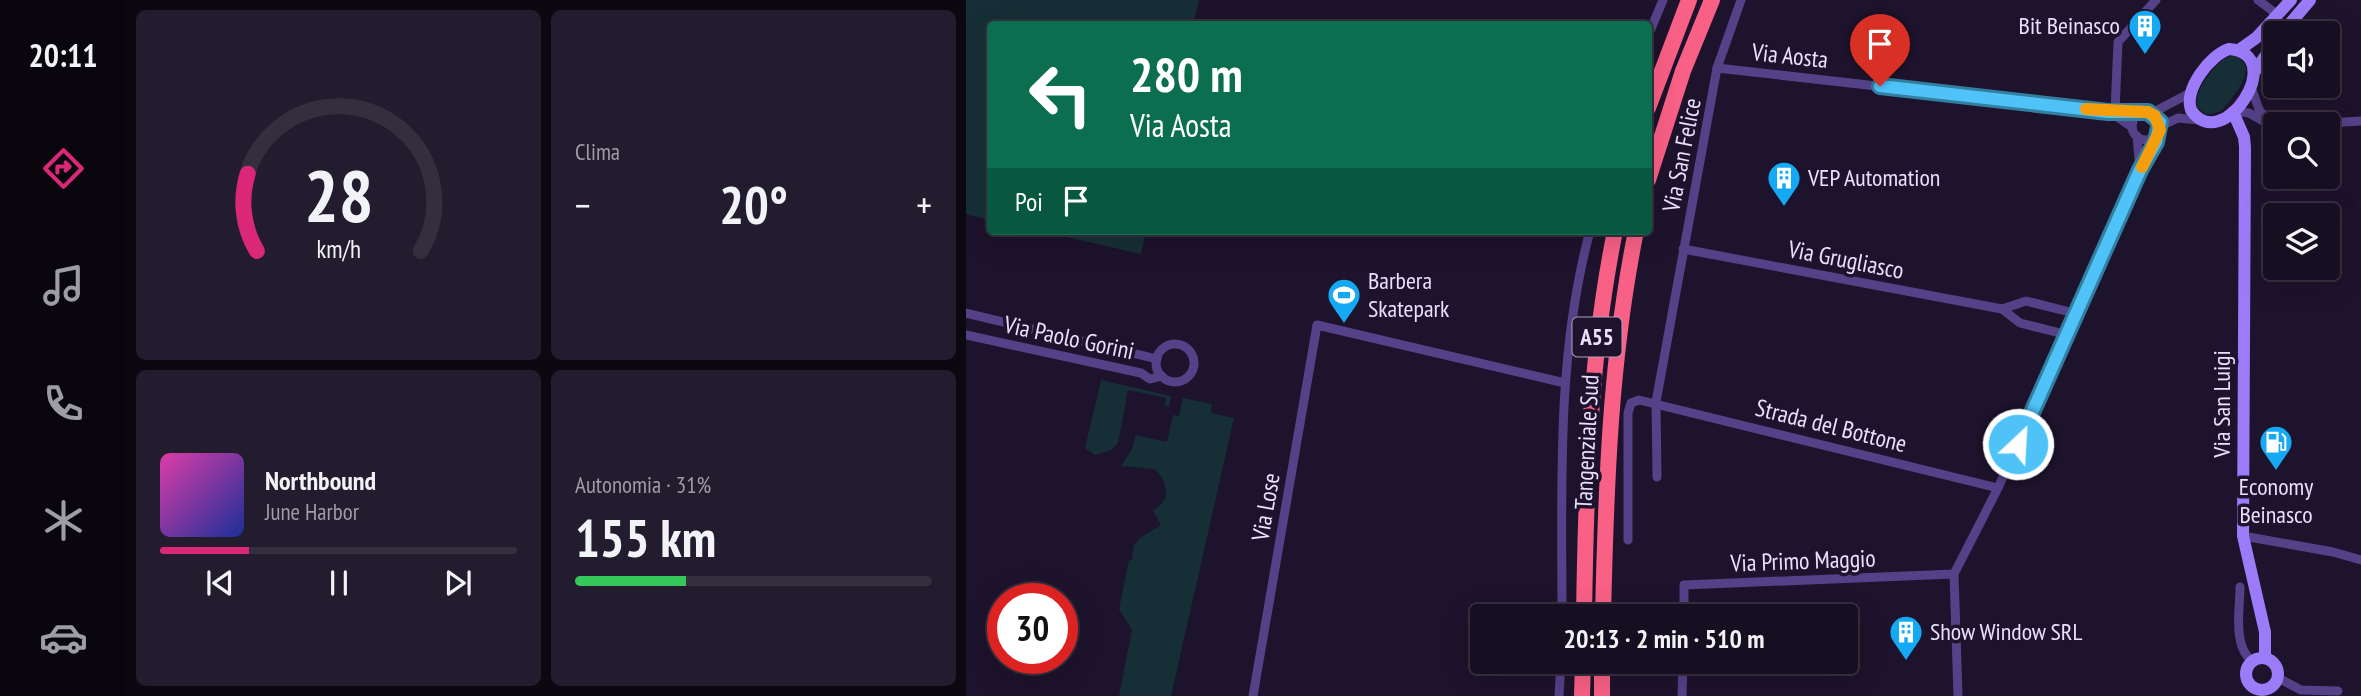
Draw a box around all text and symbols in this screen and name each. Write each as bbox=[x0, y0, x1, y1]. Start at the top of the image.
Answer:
building icon: Bit Beinasco bbox=[2126, 7, 2164, 56]
place label: Bit Beinasco bbox=[2019, 10, 2120, 41]
pin bbox=[1850, 14, 1910, 86]
map controls bbox=[2263, 21, 2340, 280]
button: sound bbox=[2263, 21, 2340, 98]
icon: arrive bbox=[1861, 25, 1899, 63]
text: 20:11 bbox=[28, 34, 98, 76]
street label: Via Aosta bbox=[1750, 36, 1830, 75]
text: 280 m bbox=[1130, 42, 1243, 106]
icon: left bbox=[1015, 49, 1106, 140]
street label: Via San Felice bbox=[1655, 95, 1708, 215]
text: Via Aosta bbox=[1130, 104, 1232, 146]
button: search bbox=[2263, 112, 2340, 189]
text: Clima bbox=[575, 137, 620, 166]
icon: directions bbox=[39, 144, 88, 193]
text: 28 bbox=[304, 147, 373, 241]
building icon: VEP Automation bbox=[1765, 159, 1803, 208]
place label: VEP Automation bbox=[1807, 162, 1940, 193]
text: 20° bbox=[719, 171, 788, 238]
text: − bbox=[575, 180, 591, 229]
text: + bbox=[916, 180, 932, 229]
icon: arrive bbox=[1057, 182, 1095, 220]
text: Poi bbox=[1015, 185, 1043, 218]
button: layers bbox=[2263, 203, 2340, 280]
text: km/h bbox=[316, 233, 361, 265]
street label: Via Grugliasco bbox=[1785, 233, 1907, 286]
icon: music bbox=[39, 261, 88, 310]
place label: Barbera Skatepark bbox=[1368, 265, 1450, 324]
sports icon: Barbera Skatepark bbox=[1325, 276, 1363, 325]
street label: Via Paolo Gorini bbox=[1000, 308, 1137, 366]
road number: A55 bbox=[1572, 318, 1622, 356]
street label: Via San Luigi bbox=[2206, 350, 2237, 459]
street label: Tangenziale Sud bbox=[1567, 374, 1606, 510]
icon: phone bbox=[39, 379, 88, 428]
street label: Strada del Bottone bbox=[1752, 392, 1910, 459]
position arrow bbox=[1981, 407, 2055, 481]
fuel station icon: Economy Beinasco bbox=[2257, 423, 2295, 472]
text: Northbound bbox=[265, 464, 376, 497]
text: Autonomia · 31% bbox=[575, 470, 711, 499]
street label: Via Lose bbox=[1244, 471, 1287, 544]
place label: Economy Beinasco bbox=[2239, 471, 2313, 530]
icon: climate bbox=[39, 496, 88, 545]
text: June Harbor bbox=[265, 497, 359, 526]
text: 155 km bbox=[575, 504, 716, 571]
street label: Via Primo Maggio bbox=[1729, 542, 1876, 579]
icon: previous bbox=[201, 564, 239, 602]
icon: pause bbox=[320, 564, 358, 602]
icon: next bbox=[439, 564, 477, 602]
speed limit sign: 30 bbox=[987, 583, 1078, 674]
icon: car bbox=[39, 613, 88, 662]
building icon: Show Window SRL bbox=[1887, 613, 1925, 662]
place label: Show Window SRL bbox=[1930, 616, 2082, 647]
text: 20:13 · 2 min · 510 m bbox=[1564, 622, 1764, 655]

